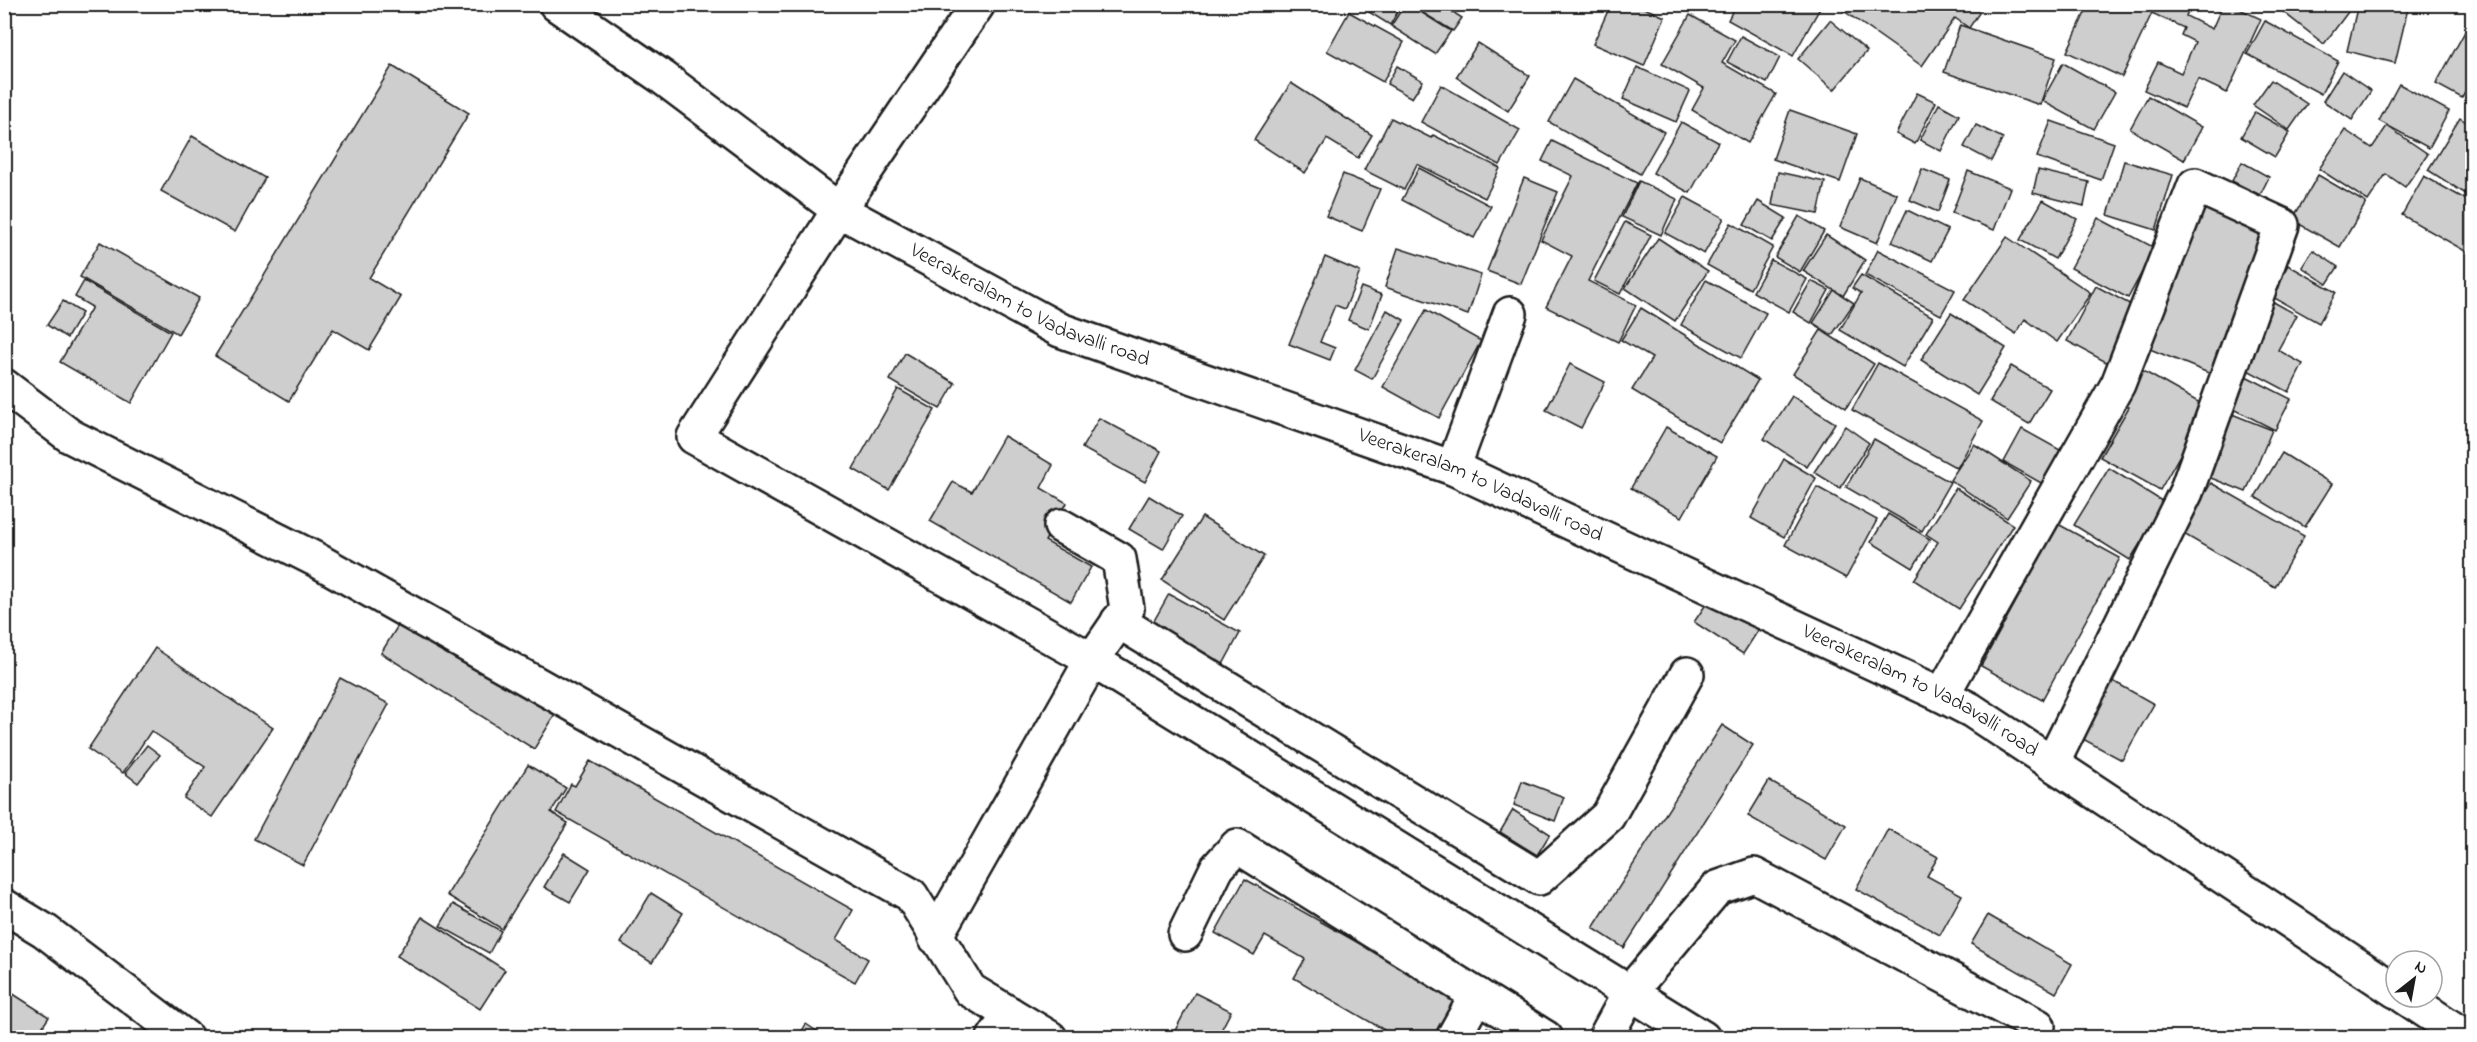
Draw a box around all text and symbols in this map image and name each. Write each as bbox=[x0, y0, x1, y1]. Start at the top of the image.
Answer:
street label: Veerakeralam to Vadavalli road bbox=[903, 236, 1154, 375]
street label: Veerakeralam to Vadavalli road bbox=[1353, 420, 1608, 551]
street label: Veerakeralam to Vadavalli road bbox=[1796, 617, 2044, 765]
north arrow bbox=[2384, 949, 2444, 1009]
text: N bbox=[2410, 955, 2432, 981]

